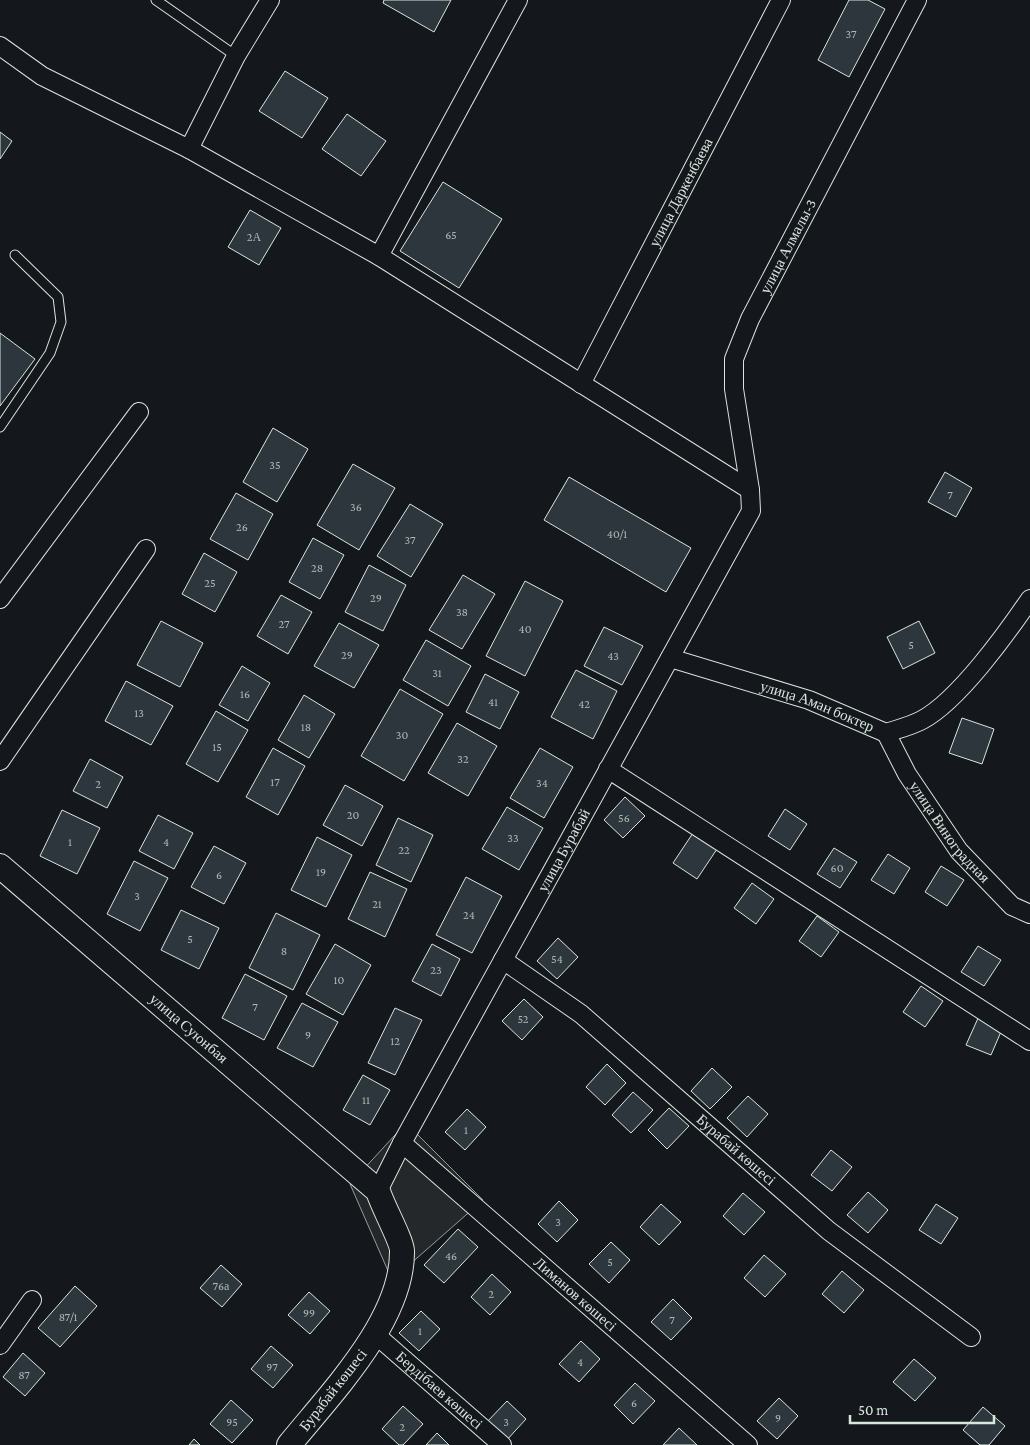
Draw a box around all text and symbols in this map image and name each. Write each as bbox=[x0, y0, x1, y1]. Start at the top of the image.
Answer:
house number: 37 bbox=[845, 27, 857, 41]
street label: улица Даркенбаева bbox=[646, 135, 716, 250]
street label: улица Алмалы-3 bbox=[757, 196, 819, 296]
house number: 65 bbox=[445, 228, 457, 242]
house number: 2А bbox=[247, 230, 262, 244]
house number: 35 bbox=[269, 458, 281, 472]
house number: 7 bbox=[947, 488, 953, 502]
house number: 36 bbox=[350, 500, 362, 514]
house number: 26 bbox=[236, 520, 248, 534]
house number: 40/1 bbox=[607, 527, 627, 541]
house number: 37 bbox=[404, 533, 416, 547]
house number: 28 bbox=[311, 561, 323, 575]
house number: 25 bbox=[204, 576, 216, 590]
house number: 29 bbox=[370, 591, 382, 605]
house number: 38 bbox=[456, 605, 468, 619]
house number: 27 bbox=[278, 617, 290, 631]
house number: 40 bbox=[519, 622, 532, 636]
house number: 5 bbox=[908, 638, 914, 652]
house number: 29 bbox=[341, 648, 353, 662]
house number: 43 bbox=[607, 649, 619, 663]
house number: 31 bbox=[432, 666, 442, 680]
street label: улица Аман боктер bbox=[758, 678, 877, 735]
house number: 16 bbox=[240, 687, 250, 701]
house number: 41 bbox=[488, 695, 498, 709]
house number: 42 bbox=[578, 697, 590, 711]
house number: 13 bbox=[134, 706, 144, 720]
house number: 18 bbox=[301, 720, 311, 734]
house number: 30 bbox=[396, 728, 408, 742]
house number: 15 bbox=[212, 740, 222, 754]
house number: 32 bbox=[457, 752, 469, 766]
house number: 17 bbox=[270, 775, 280, 789]
house number: 34 bbox=[536, 776, 548, 790]
house number: 2 bbox=[95, 777, 101, 791]
street label: улица Виноградная bbox=[906, 778, 993, 886]
street label: улица Бурабай bbox=[534, 806, 593, 895]
house number: 20 bbox=[347, 808, 359, 822]
house number: 56 bbox=[618, 811, 630, 825]
house number: 33 bbox=[507, 831, 519, 845]
house number: 1 bbox=[68, 835, 72, 849]
house number: 4 bbox=[163, 835, 169, 849]
house number: 22 bbox=[398, 843, 410, 857]
house number: 60 bbox=[831, 861, 844, 875]
house number: 19 bbox=[316, 865, 326, 879]
house number: 6 bbox=[216, 868, 222, 882]
house number: 3 bbox=[134, 889, 140, 903]
house number: 21 bbox=[372, 897, 382, 911]
house number: 24 bbox=[463, 908, 475, 922]
house number: 5 bbox=[187, 932, 193, 946]
house number: 8 bbox=[281, 944, 287, 958]
house number: 54 bbox=[551, 952, 563, 966]
house number: 23 bbox=[430, 963, 442, 977]
house number: 10 bbox=[334, 973, 345, 987]
street label: улица Суюнбая bbox=[147, 990, 231, 1066]
house number: 7 bbox=[252, 1000, 258, 1014]
house number: 52 bbox=[517, 1012, 529, 1026]
house number: 9 bbox=[305, 1028, 311, 1042]
house number: 12 bbox=[390, 1034, 400, 1048]
house number: 11 bbox=[362, 1093, 370, 1107]
street label: Бурабай көшесі bbox=[693, 1111, 779, 1188]
house number: 1 bbox=[464, 1123, 468, 1137]
house number: 3 bbox=[555, 1215, 561, 1229]
house number: 46 bbox=[445, 1249, 457, 1263]
street label: Лиманов көшесі bbox=[531, 1254, 620, 1334]
house number: 5 bbox=[607, 1255, 613, 1269]
house number: 76а bbox=[213, 1279, 230, 1293]
house number: 2 bbox=[488, 1287, 494, 1301]
house number: 99 bbox=[303, 1306, 315, 1320]
house number: 87/1 bbox=[59, 1310, 77, 1324]
house number: 7 bbox=[669, 1313, 675, 1327]
house number: 1 bbox=[418, 1324, 422, 1338]
street label: Бурабай көшесі bbox=[296, 1346, 370, 1434]
street label: Бердібаев көшесі bbox=[393, 1348, 486, 1432]
house number: 4 bbox=[577, 1355, 583, 1369]
house number: 97 bbox=[266, 1360, 278, 1374]
house number: 87 bbox=[18, 1368, 30, 1382]
scale bar bbox=[850, 1392, 994, 1424]
house number: 6 bbox=[631, 1396, 637, 1410]
text: 50 m bbox=[858, 1402, 888, 1418]
house number: 9 bbox=[775, 1411, 781, 1425]
house number: 95 bbox=[226, 1415, 238, 1429]
house number: 3 bbox=[503, 1415, 509, 1429]
house number: 2 bbox=[399, 1420, 405, 1434]

